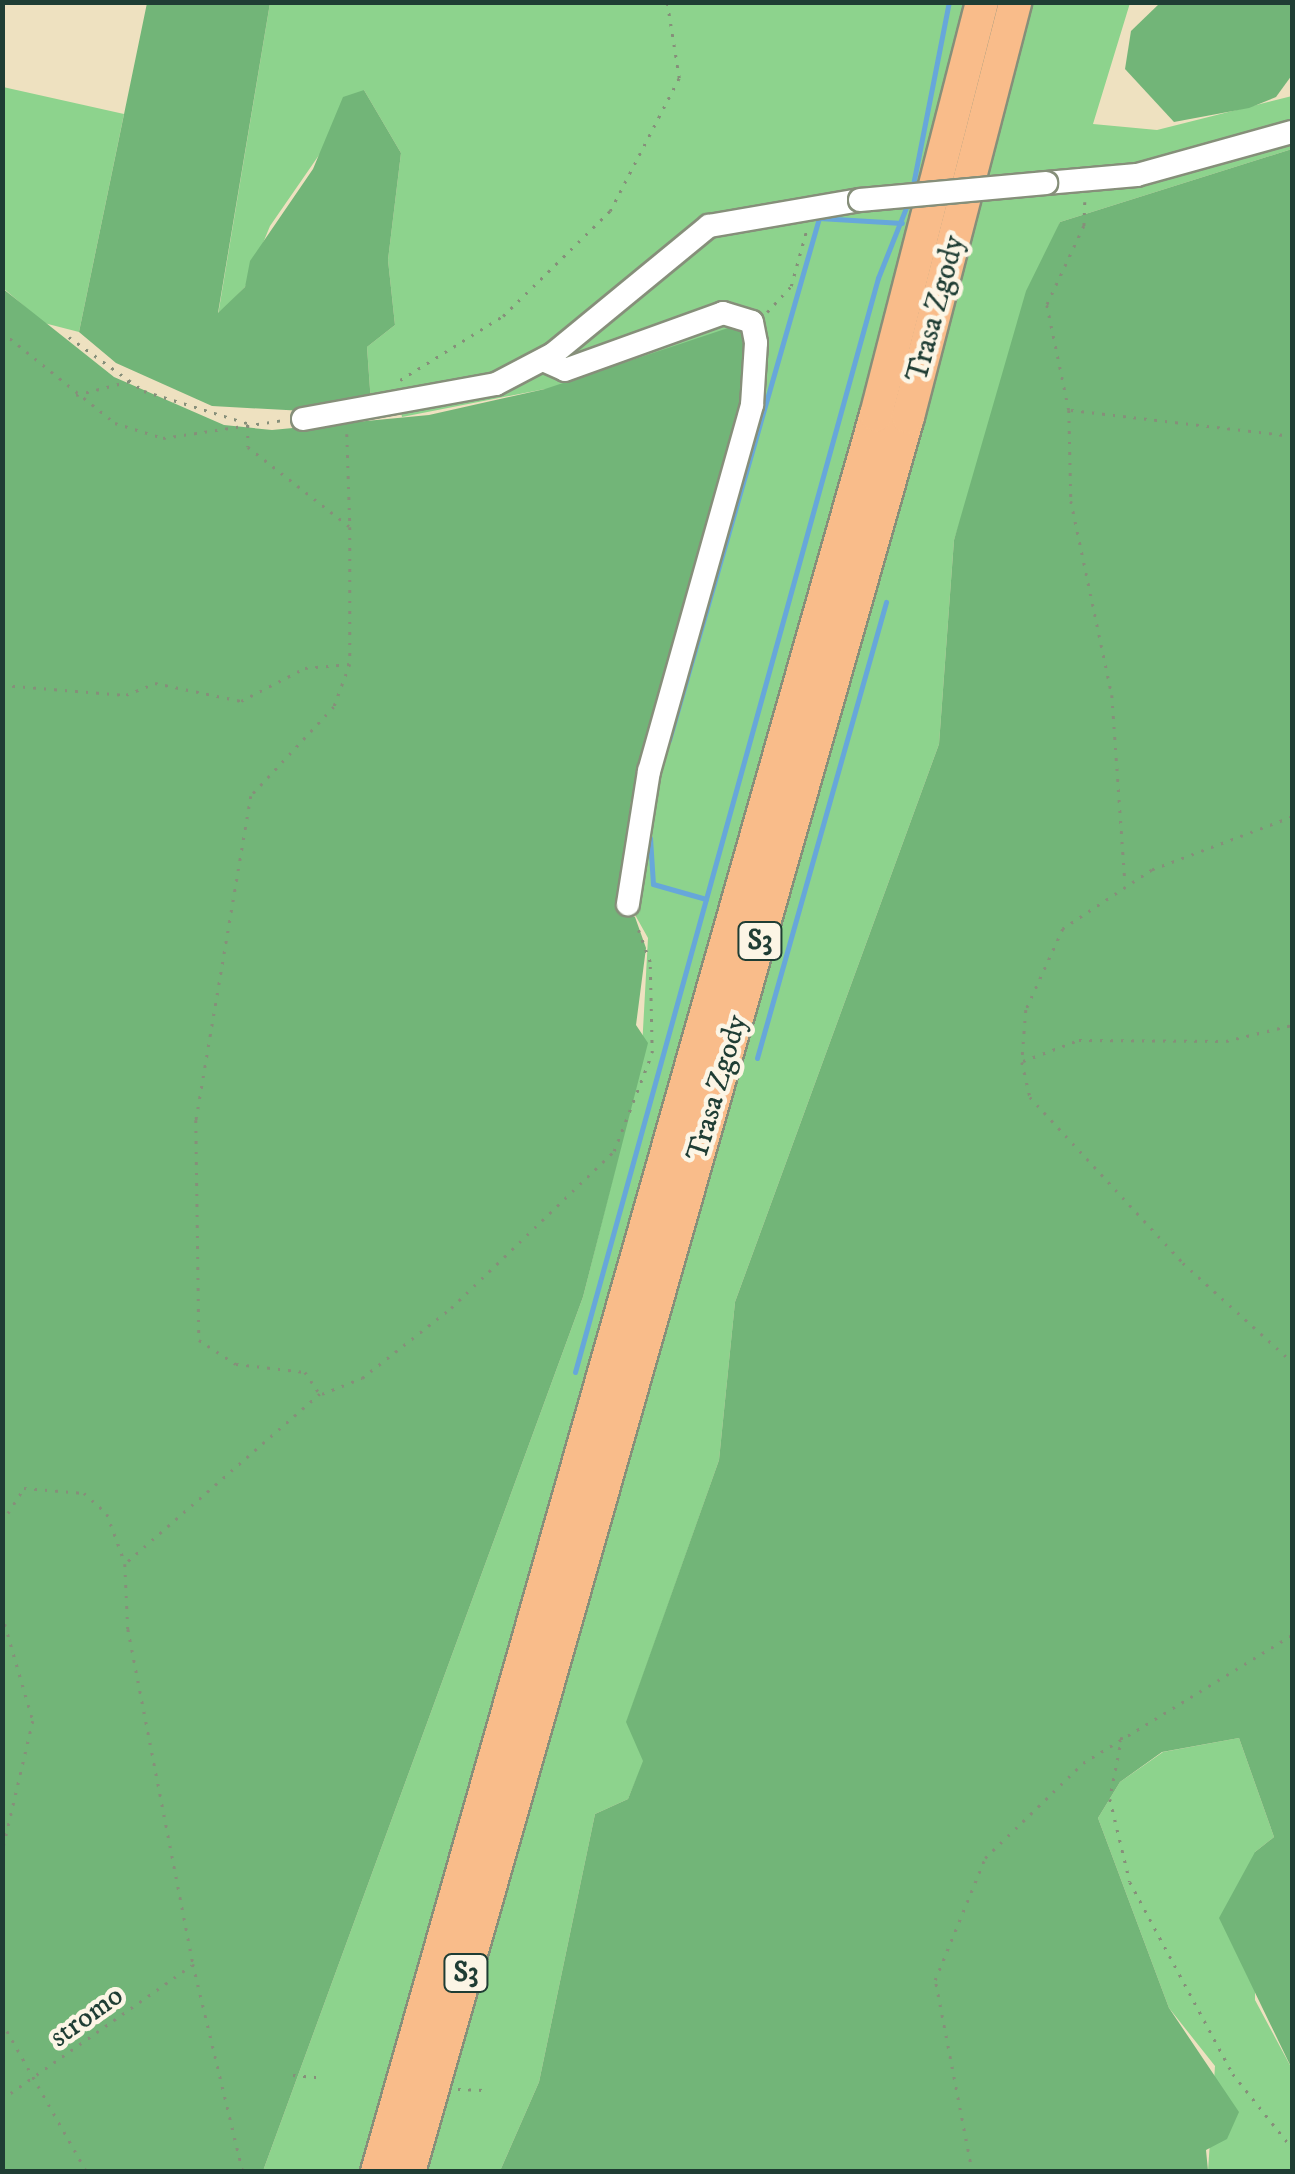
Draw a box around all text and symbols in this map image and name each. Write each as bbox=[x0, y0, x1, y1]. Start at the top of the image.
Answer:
street label: Trasa Zgody bbox=[900, 232, 974, 386]
road number: S3 bbox=[735, 918, 785, 964]
street label: Trasa Zgody bbox=[680, 1011, 756, 1165]
road number: S3 bbox=[441, 1950, 491, 1996]
street label: stromo bbox=[43, 1978, 131, 2056]

